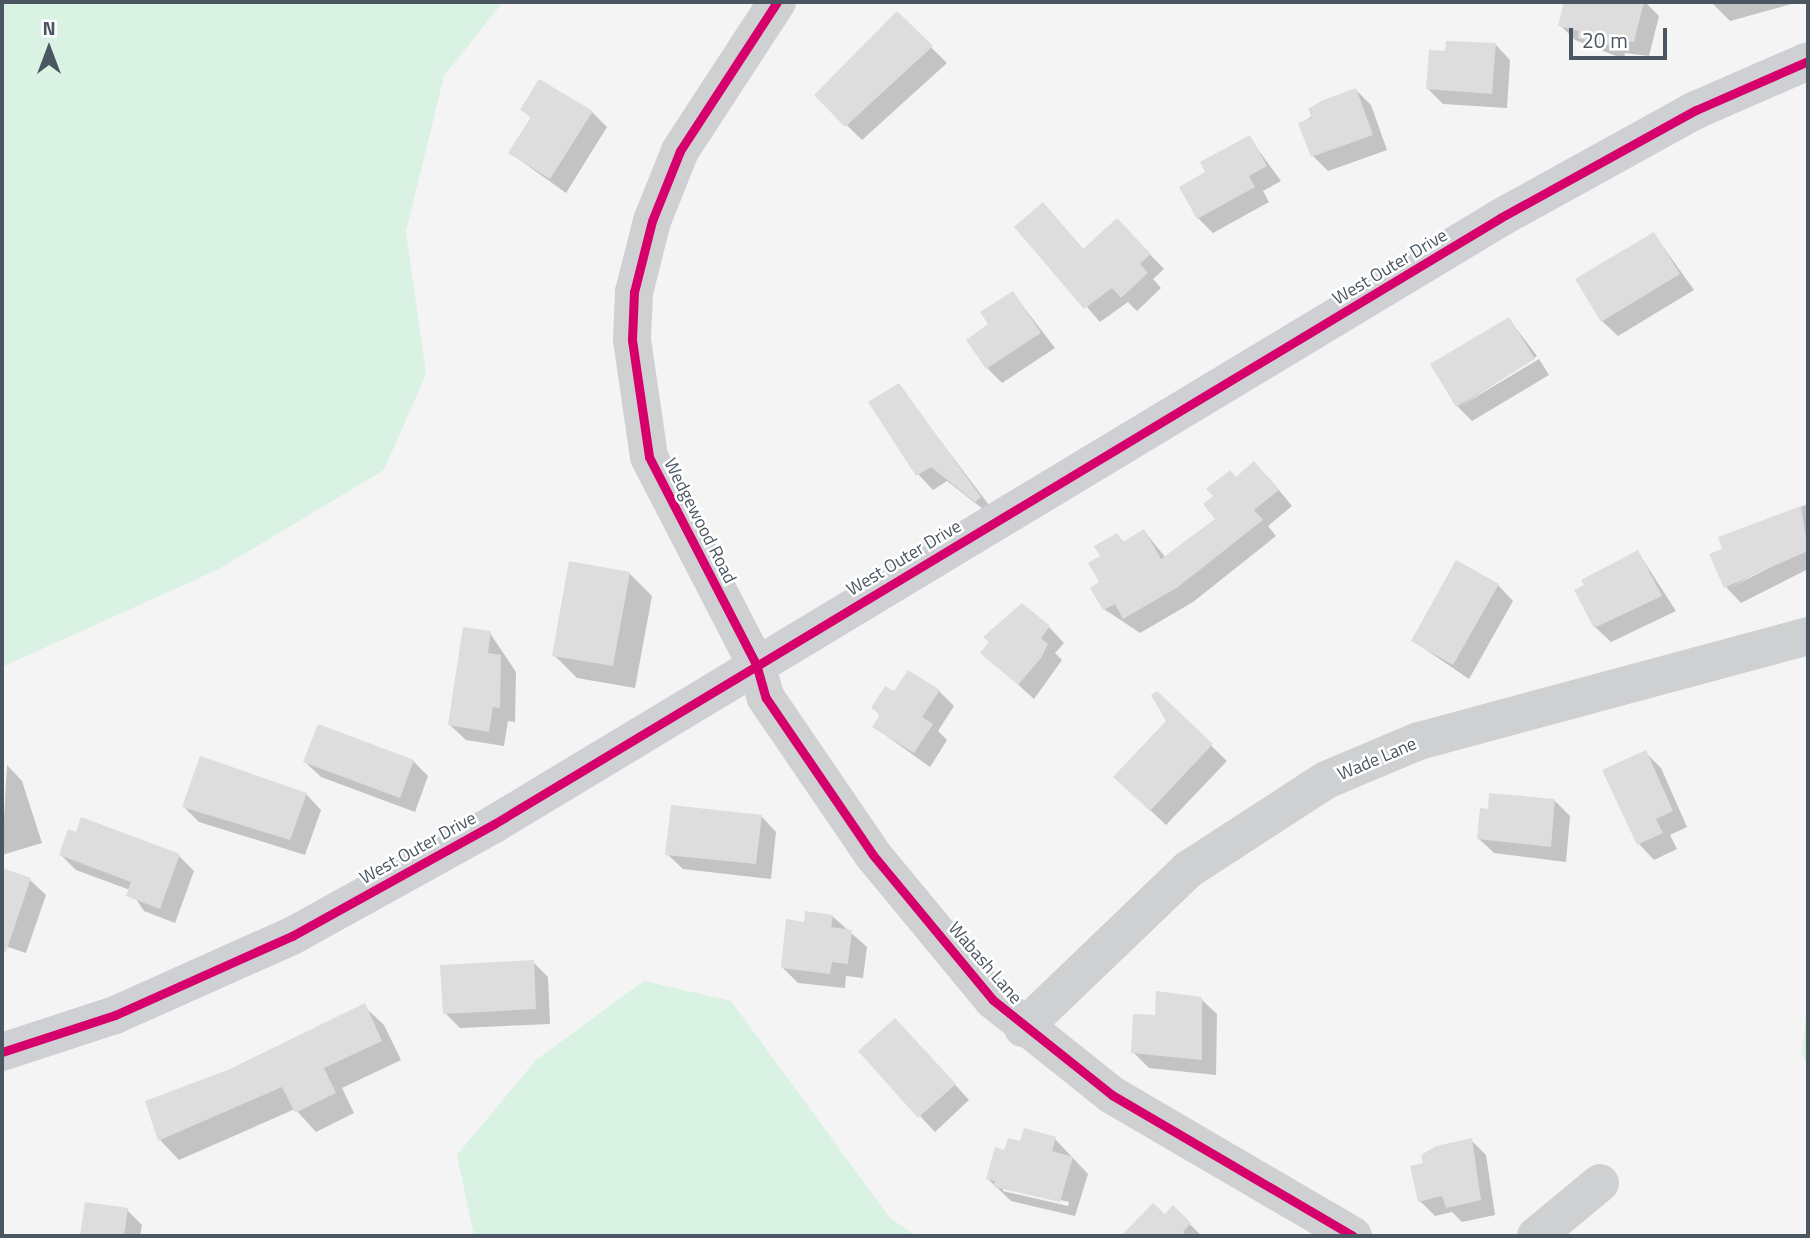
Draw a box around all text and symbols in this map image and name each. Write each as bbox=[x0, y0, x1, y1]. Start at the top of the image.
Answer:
text: N bbox=[42, 13, 56, 42]
north arrow bbox=[14, 14, 84, 84]
scale bar bbox=[1572, 14, 1670, 58]
text: 20 m bbox=[1582, 24, 1628, 56]
street label: West Outer Drive bbox=[1329, 224, 1451, 310]
street label: Wedgewood Road bbox=[659, 455, 741, 587]
street label: West Outer Drive bbox=[843, 515, 965, 601]
street label: Wade Lane bbox=[1334, 733, 1420, 785]
street label: West Outer Drive bbox=[356, 807, 480, 889]
street label: Wabash Lane bbox=[944, 918, 1026, 1008]

